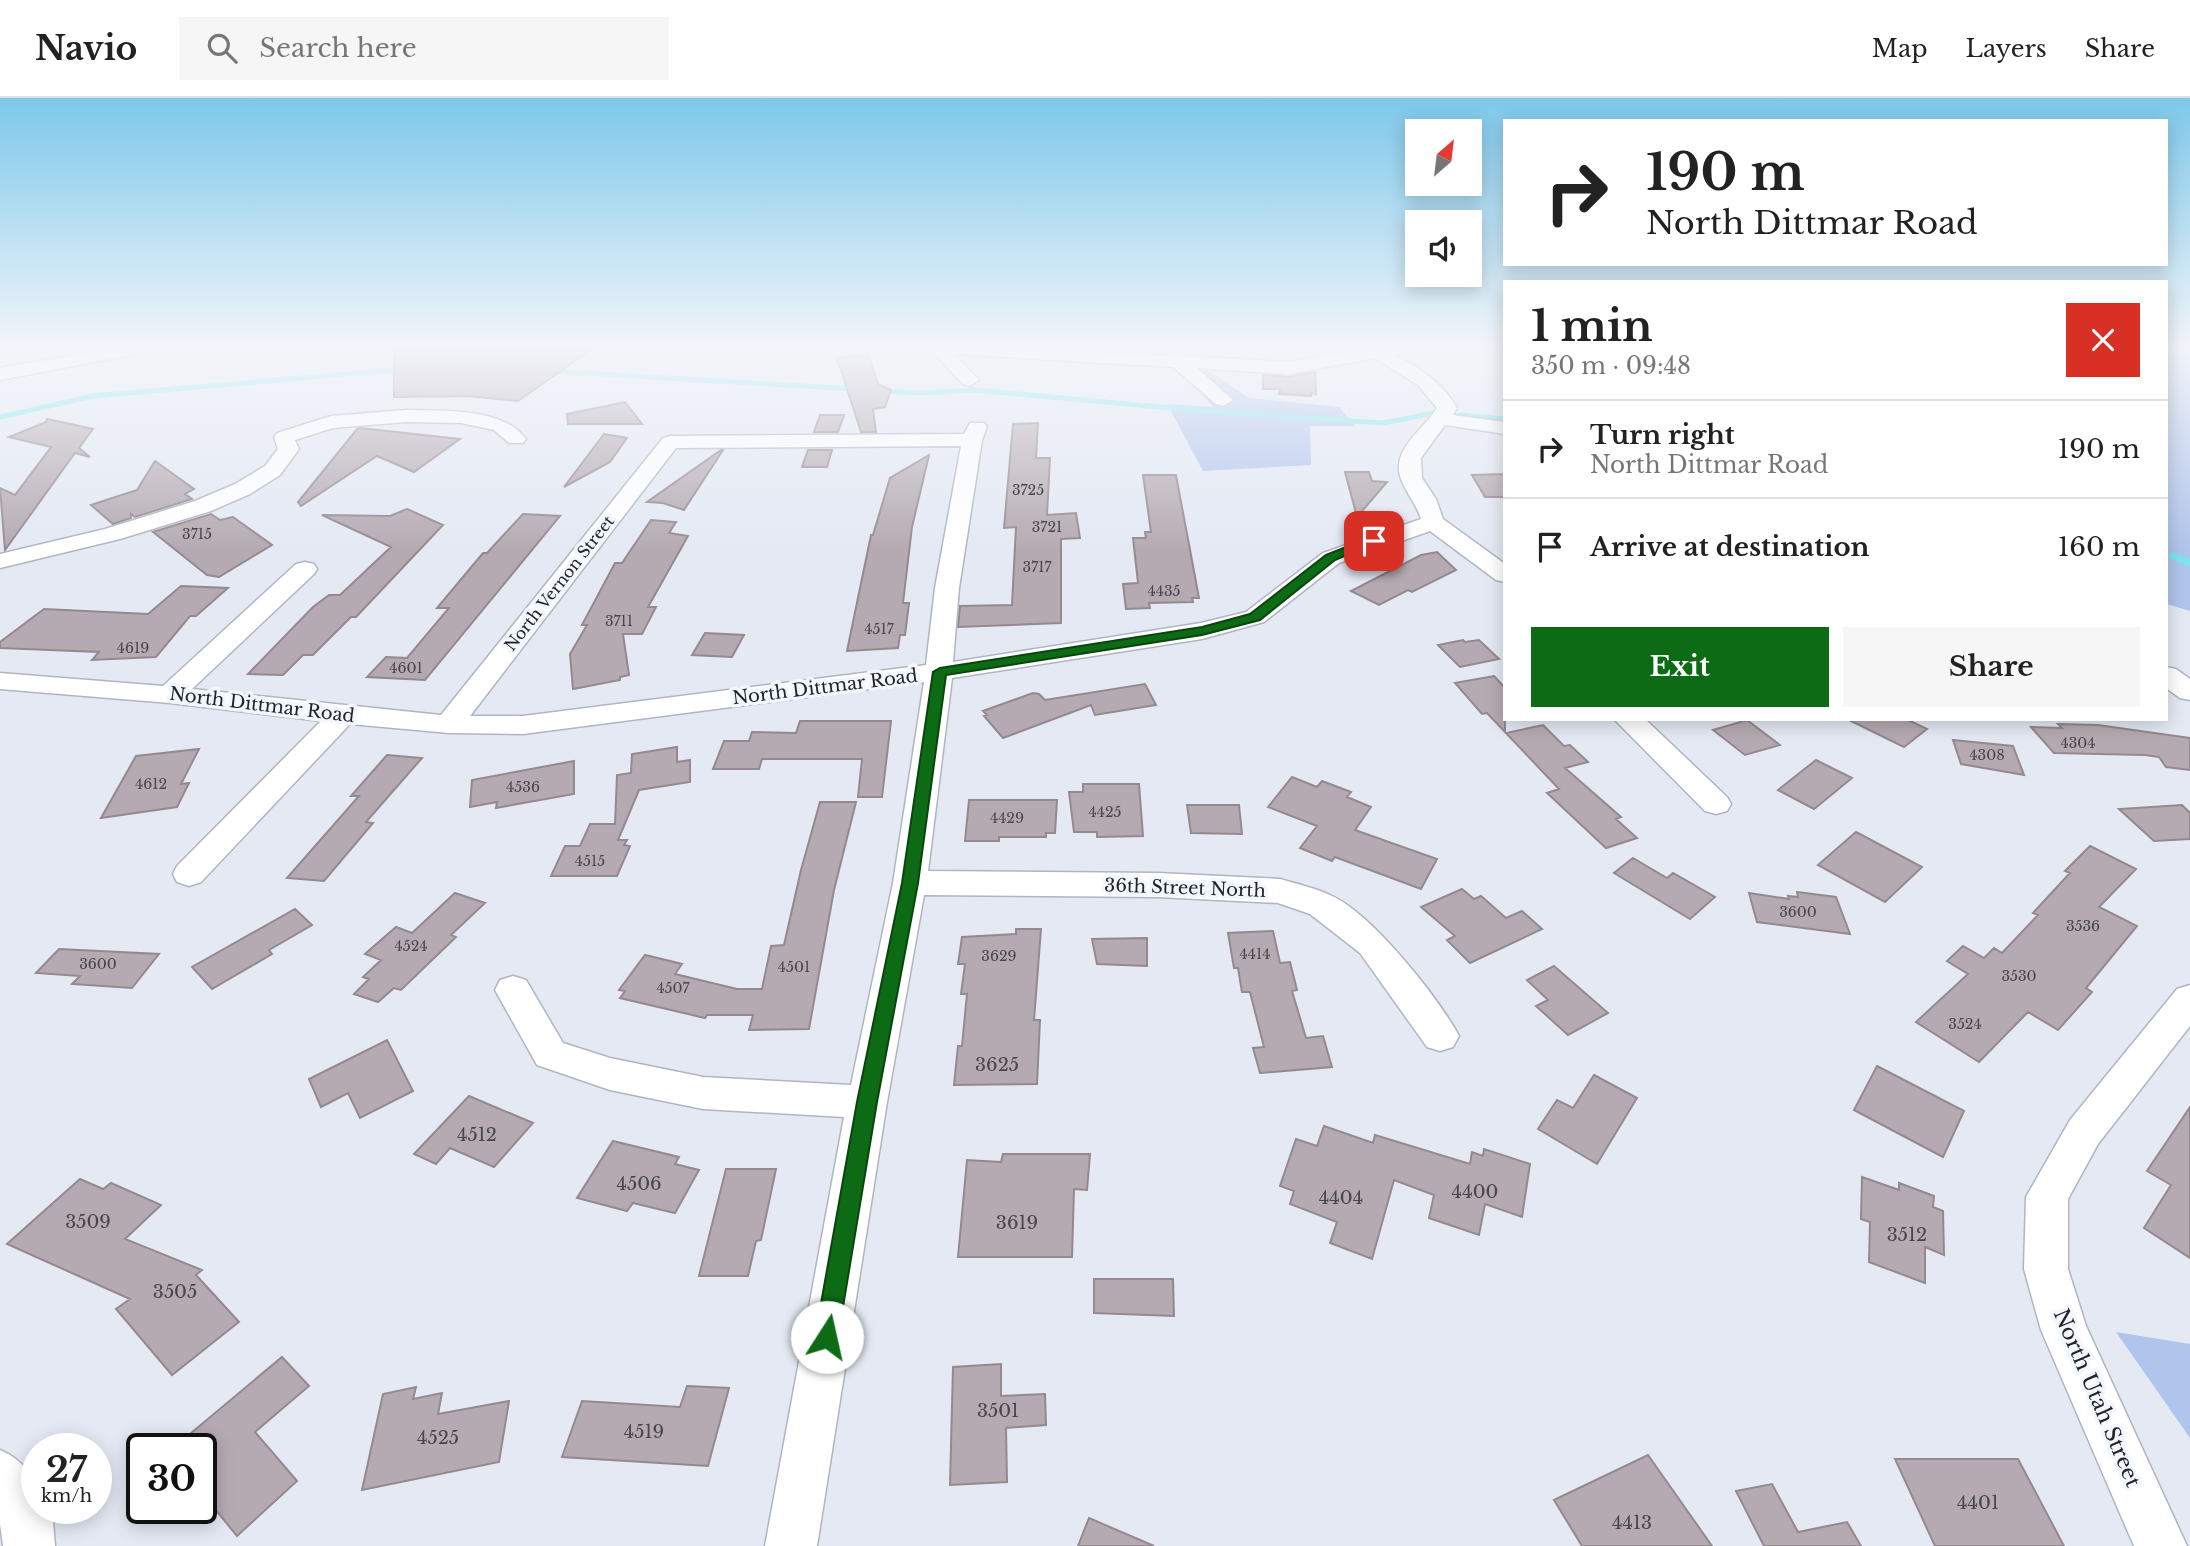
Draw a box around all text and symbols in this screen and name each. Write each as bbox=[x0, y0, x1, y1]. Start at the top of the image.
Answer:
search box bbox=[179, 17, 669, 80]
text: Navio bbox=[35, 28, 137, 69]
icon: search bbox=[203, 29, 241, 67]
text: Search here bbox=[259, 32, 417, 64]
text: Map bbox=[1872, 34, 1928, 63]
text: Layers bbox=[1966, 34, 2047, 63]
text: Share bbox=[2085, 34, 2155, 63]
north arrow bbox=[1405, 119, 1482, 196]
map controls bbox=[1405, 119, 1482, 287]
text: 190 m bbox=[1646, 142, 1805, 203]
icon: right bbox=[1531, 147, 1622, 238]
text: North Dittmar Road bbox=[1646, 203, 1978, 243]
button: sound bbox=[1405, 210, 1482, 287]
text: 1 min bbox=[1531, 300, 1653, 352]
button: close bbox=[2066, 303, 2140, 377]
text: 350 m · 09:48 bbox=[1531, 352, 1691, 380]
text: Turn right bbox=[1590, 419, 1735, 451]
icon: right bbox=[1531, 430, 1569, 468]
text: 190 m bbox=[2058, 433, 2140, 465]
text: North Dittmar Road bbox=[1590, 451, 1828, 479]
house number: 3725 bbox=[1012, 481, 1044, 499]
street label: North Vernon Street bbox=[500, 511, 618, 655]
pin bbox=[1344, 511, 1404, 571]
house number: 3721 bbox=[1032, 518, 1062, 536]
icon: arrive bbox=[1355, 522, 1393, 560]
house number: 3715 bbox=[182, 525, 212, 543]
icon: arrive bbox=[1531, 528, 1569, 566]
text: Arrive at destination bbox=[1590, 531, 1870, 563]
text: 160 m bbox=[2058, 531, 2140, 563]
house number: 3717 bbox=[1023, 558, 1052, 576]
house number: 4435 bbox=[1148, 582, 1181, 600]
house number: 3711 bbox=[605, 612, 633, 630]
house number: 4517 bbox=[864, 620, 895, 638]
button: Exit bbox=[1531, 627, 1829, 707]
button: Share bbox=[1843, 627, 2140, 707]
house number: 4619 bbox=[117, 639, 149, 657]
house number: 4601 bbox=[389, 659, 423, 677]
street label: North Dittmar Road bbox=[731, 665, 919, 709]
street label: North Dittmar Road bbox=[168, 683, 356, 727]
house number: 4304 bbox=[2061, 734, 2096, 752]
house number: 4308 bbox=[1969, 746, 2005, 764]
house number: 4612 bbox=[135, 775, 167, 793]
house number: 4536 bbox=[506, 778, 540, 796]
house number: 4425 bbox=[1089, 803, 1122, 821]
house number: 4429 bbox=[990, 809, 1024, 827]
house number: 4515 bbox=[575, 852, 605, 870]
street label: 36th Street North bbox=[1104, 874, 1266, 902]
house number: 3600 bbox=[1779, 903, 1817, 921]
house number: 3536 bbox=[2066, 917, 2100, 935]
house number: 4524 bbox=[395, 937, 427, 955]
house number: 4414 bbox=[1240, 945, 1270, 963]
house number: 3629 bbox=[981, 947, 1017, 965]
house number: 3600 bbox=[79, 955, 117, 973]
house number: 4501 bbox=[778, 958, 810, 976]
house number: 3530 bbox=[2001, 967, 2037, 985]
house number: 4507 bbox=[656, 979, 691, 997]
house number: 3524 bbox=[1948, 1015, 1982, 1033]
house number: 3625 bbox=[975, 1054, 1019, 1076]
house number: 4512 bbox=[457, 1124, 497, 1146]
house number: 4506 bbox=[616, 1173, 662, 1195]
house number: 4400 bbox=[1452, 1181, 1498, 1203]
house number: 4404 bbox=[1319, 1187, 1363, 1209]
house number: 3509 bbox=[65, 1211, 111, 1233]
house number: 3619 bbox=[996, 1212, 1038, 1234]
house number: 3512 bbox=[1887, 1224, 1927, 1246]
house number: 3505 bbox=[153, 1281, 197, 1303]
position arrow bbox=[790, 1300, 864, 1374]
street label: North Utah Street bbox=[2048, 1305, 2146, 1491]
house number: 3501 bbox=[977, 1400, 1019, 1422]
house number: 4519 bbox=[624, 1421, 664, 1443]
house number: 4525 bbox=[417, 1427, 459, 1449]
speed limit sign: 30 bbox=[126, 1433, 217, 1524]
text: 27 bbox=[46, 1448, 87, 1491]
text: km/h bbox=[41, 1485, 92, 1507]
house number: 4401 bbox=[1957, 1492, 1999, 1514]
house number: 4413 bbox=[1612, 1512, 1652, 1534]

